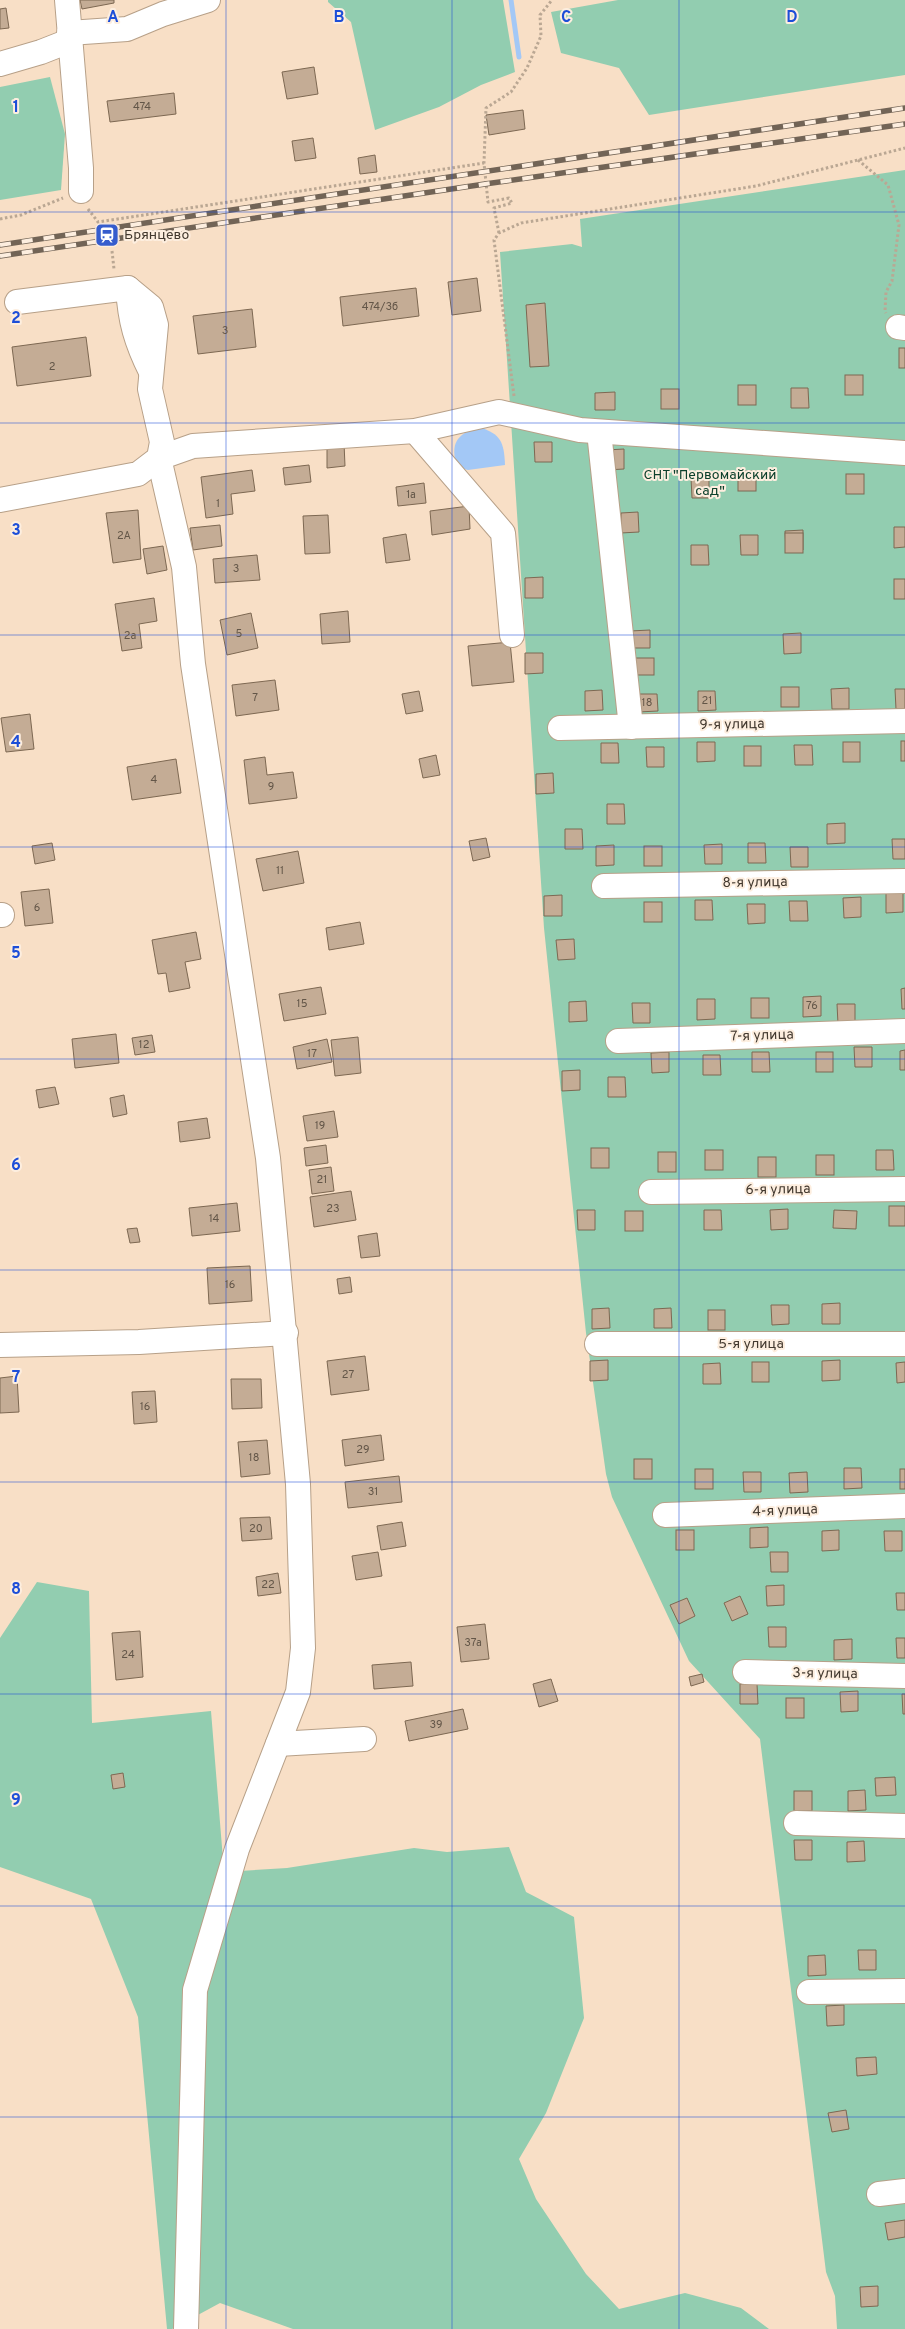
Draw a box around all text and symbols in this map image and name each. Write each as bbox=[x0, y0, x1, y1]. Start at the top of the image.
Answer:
text: A bbox=[107, 8, 119, 28]
text: B bbox=[333, 8, 345, 28]
text: C bbox=[561, 8, 571, 28]
text: D bbox=[786, 8, 798, 28]
text: 1 bbox=[13, 98, 19, 118]
house number: 474 bbox=[133, 100, 151, 114]
station icon: Брянцево bbox=[94, 222, 120, 248]
place label: Брянцево bbox=[124, 227, 189, 244]
house number: 474/3б bbox=[362, 300, 398, 314]
text: 2 bbox=[11, 309, 21, 329]
house number: 3 bbox=[222, 324, 228, 338]
house number: 2 bbox=[49, 360, 55, 374]
park label: СНТ "Первомайский сад" bbox=[643, 467, 777, 500]
house number: 1а bbox=[406, 488, 416, 502]
house number: 1 bbox=[216, 497, 220, 511]
text: 3 bbox=[11, 521, 21, 541]
house number: 2А bbox=[117, 529, 131, 543]
house number: 3 bbox=[233, 562, 239, 576]
house number: 5 bbox=[236, 627, 243, 641]
house number: 2а bbox=[124, 629, 136, 643]
house number: 7 bbox=[252, 691, 258, 705]
house number: 21 bbox=[702, 694, 712, 708]
house number: 18 bbox=[642, 696, 652, 710]
street label: 9-я улица bbox=[699, 716, 765, 734]
text: 4 bbox=[11, 733, 21, 753]
house number: 4 bbox=[151, 773, 158, 787]
house number: 9 bbox=[268, 780, 274, 794]
house number: 11 bbox=[276, 864, 284, 878]
street label: 8-я улица bbox=[722, 874, 788, 892]
house number: 6 bbox=[34, 901, 40, 915]
text: 5 bbox=[11, 944, 21, 964]
house number: 15 bbox=[297, 997, 308, 1011]
house number: 76 bbox=[806, 999, 818, 1013]
street label: 7-я улица bbox=[730, 1026, 794, 1046]
house number: 12 bbox=[139, 1038, 149, 1052]
house number: 17 bbox=[307, 1047, 317, 1061]
house number: 19 bbox=[315, 1119, 325, 1133]
text: 6 bbox=[11, 1156, 21, 1176]
house number: 21 bbox=[317, 1173, 327, 1187]
street label: 6-я улица bbox=[745, 1181, 811, 1199]
house number: 23 bbox=[326, 1202, 340, 1216]
house number: 14 bbox=[209, 1212, 220, 1226]
house number: 16 bbox=[225, 1278, 235, 1292]
street label: 5-я улица bbox=[718, 1336, 784, 1353]
text: 7 bbox=[12, 1368, 20, 1388]
house number: 27 bbox=[342, 1368, 354, 1382]
house number: 16 bbox=[140, 1400, 150, 1414]
house number: 29 bbox=[356, 1443, 370, 1457]
house number: 18 bbox=[249, 1451, 259, 1465]
house number: 31 bbox=[368, 1485, 378, 1499]
street label: 4-я улица bbox=[752, 1501, 818, 1521]
house number: 20 bbox=[249, 1522, 263, 1536]
house number: 22 bbox=[261, 1578, 275, 1592]
text: 8 bbox=[11, 1580, 21, 1600]
house number: 37а bbox=[464, 1636, 482, 1650]
house number: 24 bbox=[121, 1648, 135, 1662]
street label: 3-я улица bbox=[792, 1665, 858, 1683]
house number: 39 bbox=[430, 1718, 442, 1732]
text: 9 bbox=[11, 1791, 21, 1811]

